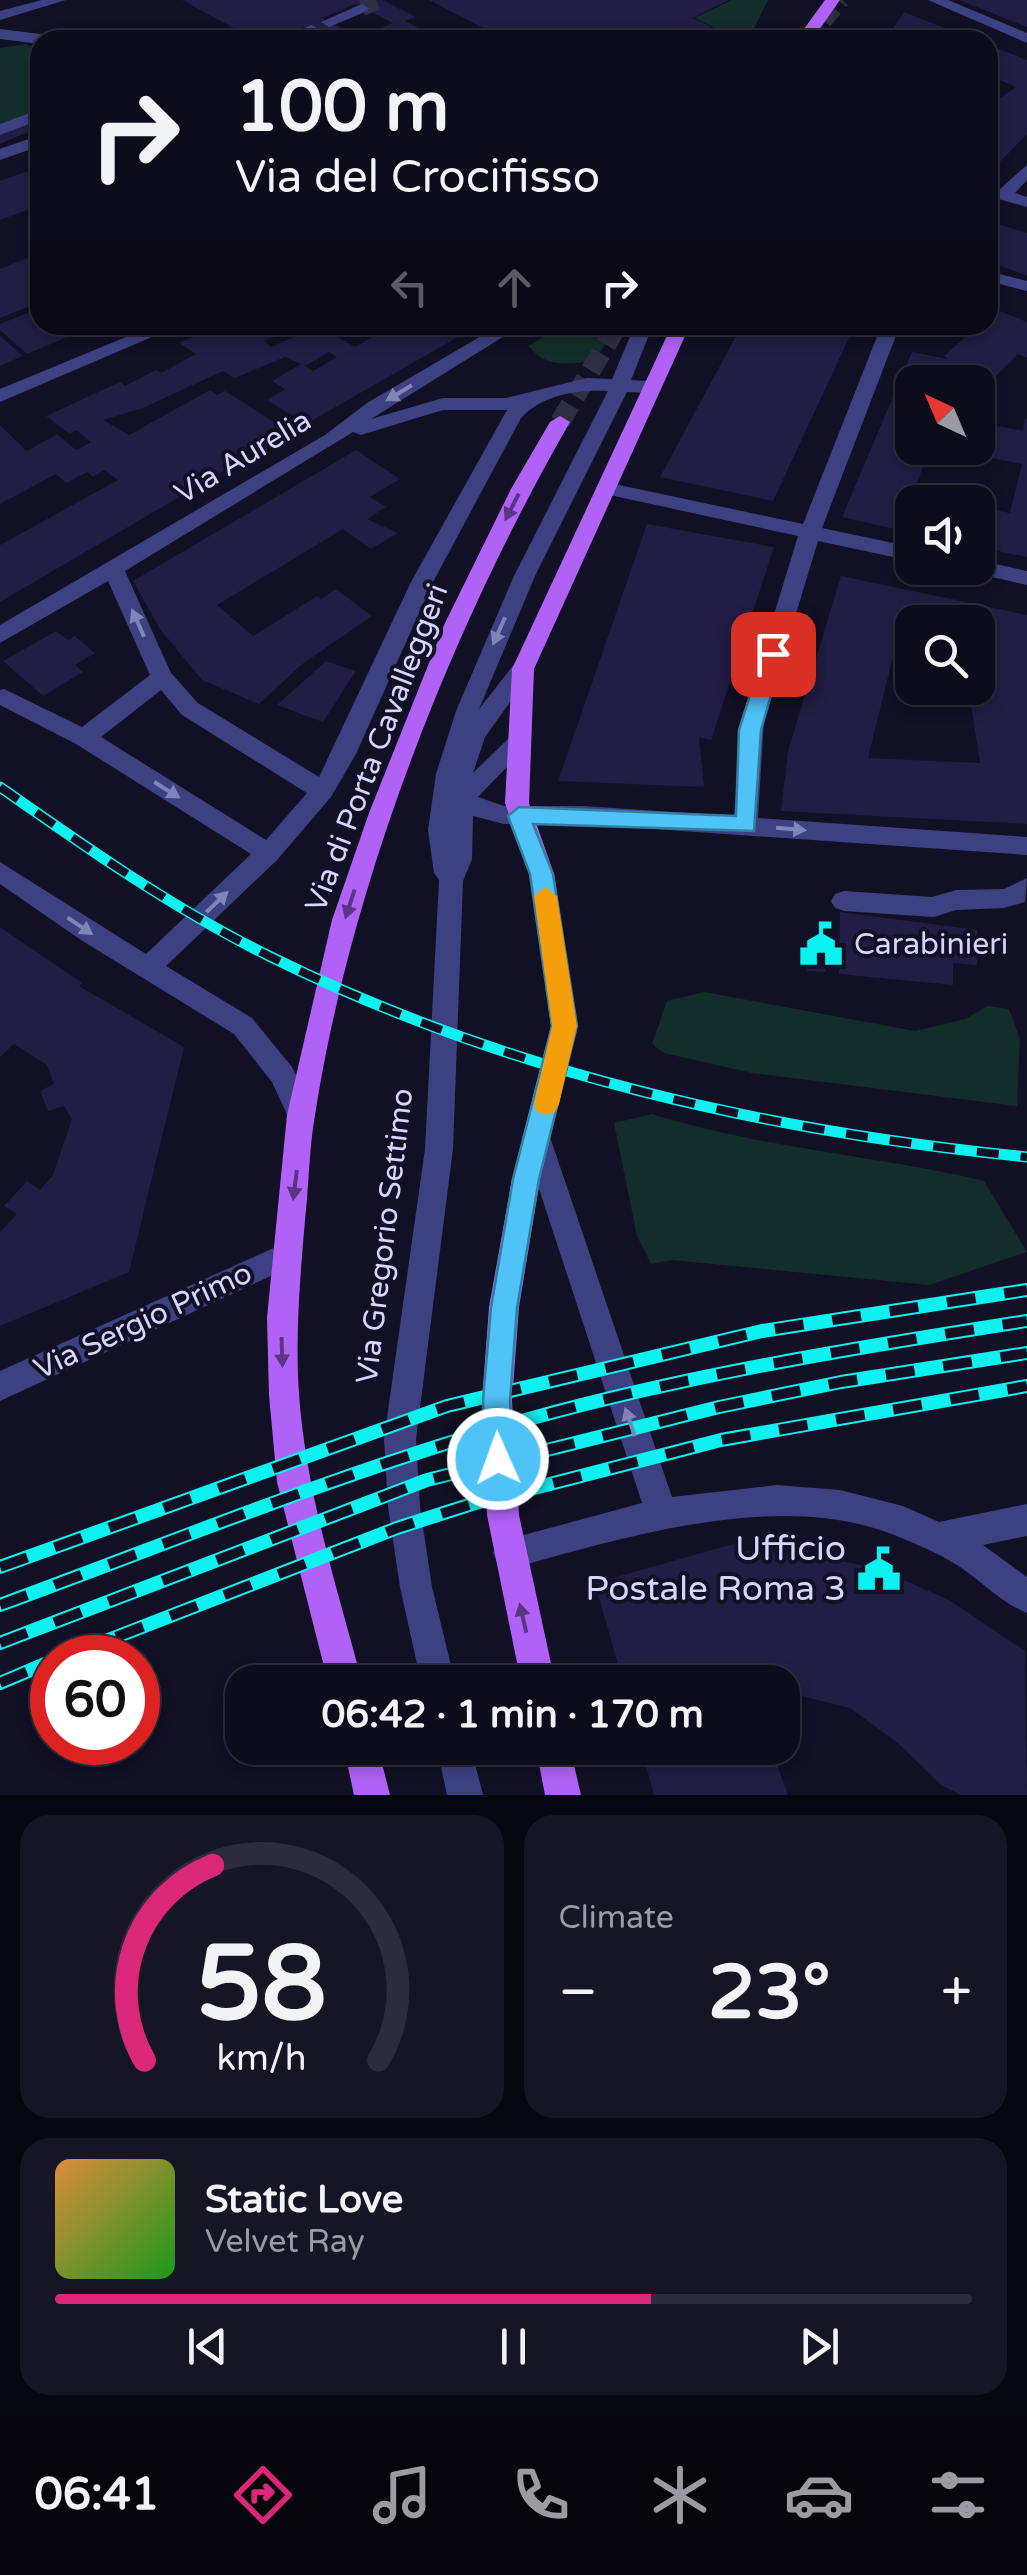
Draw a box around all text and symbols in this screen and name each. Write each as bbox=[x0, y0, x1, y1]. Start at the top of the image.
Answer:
text: 100 m bbox=[235, 66, 449, 150]
icon: right bbox=[70, 70, 200, 200]
text: Via del Crocifisso bbox=[235, 151, 600, 205]
icon: left bbox=[382, 260, 437, 315]
icon: ahead bbox=[487, 260, 542, 315]
icon: right bbox=[592, 260, 647, 315]
north arrow bbox=[895, 365, 995, 465]
map controls bbox=[895, 365, 995, 705]
one-way arrow bbox=[385, 383, 413, 401]
street label: Via Aurelia bbox=[168, 402, 318, 512]
button: sound bbox=[895, 485, 995, 585]
one-way arrow bbox=[504, 492, 521, 521]
street label: Via di Porta Cavalleggeri bbox=[297, 579, 457, 917]
button: search bbox=[895, 605, 995, 705]
one-way arrow bbox=[130, 608, 146, 638]
pin bbox=[731, 612, 816, 697]
one-way arrow bbox=[491, 616, 507, 646]
icon: arrive bbox=[746, 627, 801, 682]
one-way arrow bbox=[153, 781, 181, 798]
one-way arrow bbox=[775, 822, 807, 838]
one-way arrow bbox=[341, 890, 356, 920]
one-way arrow bbox=[205, 891, 229, 914]
one-way arrow bbox=[67, 916, 94, 935]
public building icon: Carabinieri bbox=[797, 920, 845, 968]
place label: Carabinieri bbox=[854, 926, 1008, 963]
street label: Via Gregorio Settimo bbox=[349, 1086, 421, 1386]
one-way arrow bbox=[287, 1170, 303, 1201]
street label: Via Sergio Primo bbox=[28, 1254, 258, 1388]
one-way arrow bbox=[275, 1337, 291, 1369]
one-way arrow bbox=[622, 1406, 637, 1436]
position arrow bbox=[446, 1407, 550, 1511]
place label: Ufficio Postale Roma 3 bbox=[585, 1528, 846, 1610]
public building icon: Ufficio Postale Roma 3 bbox=[855, 1545, 903, 1593]
one-way arrow bbox=[515, 1602, 530, 1633]
speed limit sign: 60 bbox=[30, 1635, 160, 1765]
text: 06:42 · 1 min · 170 m bbox=[321, 1692, 704, 1738]
text: Climate bbox=[559, 1899, 674, 1937]
text: 58 bbox=[196, 1923, 327, 2048]
text: 23° bbox=[708, 1948, 831, 2038]
text: − bbox=[559, 1960, 598, 2026]
text: + bbox=[941, 1960, 972, 2026]
text: km/h bbox=[217, 2037, 307, 2080]
text: Static Love bbox=[205, 2177, 403, 2223]
text: Velvet Ray bbox=[205, 2223, 365, 2261]
icon: previous bbox=[180, 2319, 235, 2374]
icon: pause bbox=[486, 2319, 541, 2374]
icon: next bbox=[792, 2319, 847, 2374]
icon: directions bbox=[228, 2460, 298, 2530]
icon: music bbox=[367, 2460, 437, 2530]
icon: phone bbox=[506, 2460, 576, 2530]
icon: climate bbox=[645, 2460, 715, 2530]
icon: car bbox=[784, 2460, 854, 2530]
icon: filters bbox=[923, 2460, 993, 2530]
text: 06:41 bbox=[34, 2468, 159, 2522]

